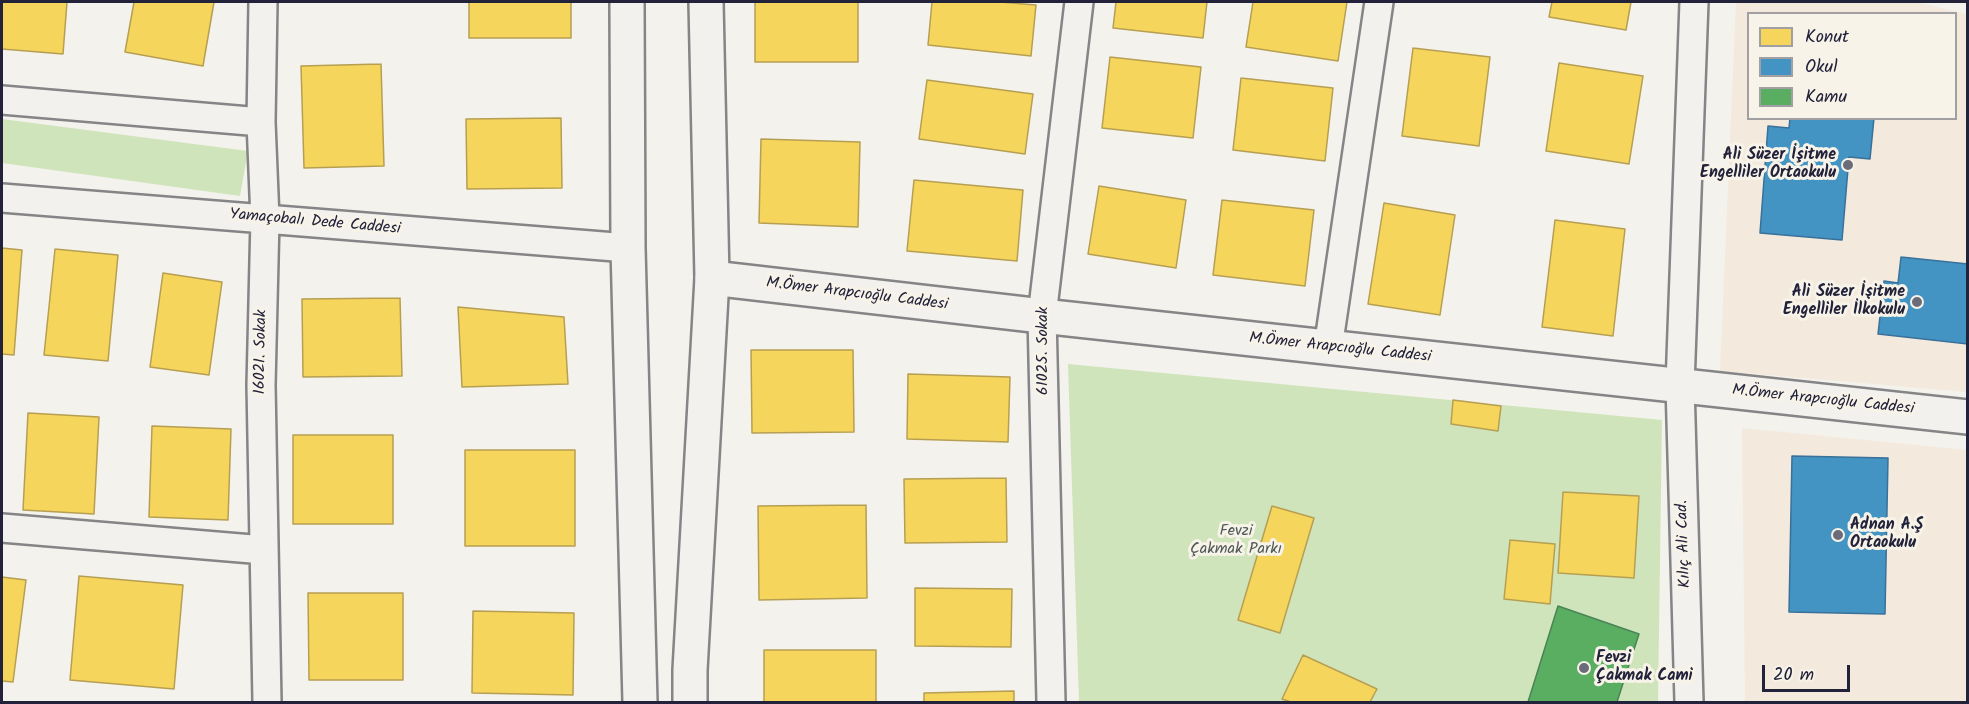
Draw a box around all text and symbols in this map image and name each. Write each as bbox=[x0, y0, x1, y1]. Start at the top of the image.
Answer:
legend bbox=[1747, 12, 1957, 120]
text: Konut bbox=[1805, 23, 1849, 52]
text: Okul bbox=[1805, 53, 1838, 82]
text: Kamu bbox=[1805, 83, 1847, 112]
place label: Ali Süzer İşitme Engelliler Ortaokulu bbox=[1700, 146, 1836, 184]
marker: Ali Süzer İşitme Engelliler Ortaokulu bbox=[1841, 158, 1855, 172]
street label: Yamaçobalı Dede Caddesi bbox=[229, 206, 401, 240]
street label: M.Ömer Arapcıoğlu Caddesi bbox=[765, 274, 949, 316]
place label: Ali Süzer İşitme Engelliler İlkokulu bbox=[1783, 283, 1905, 321]
marker: Ali Süzer İşitme Engelliler İlkokulu bbox=[1910, 295, 1924, 309]
street label: 61025. Sokak bbox=[1034, 307, 1054, 395]
street label: 16021. Sokak bbox=[252, 309, 272, 395]
street label: M.Ömer Arapcıoğlu Caddesi bbox=[1248, 330, 1432, 368]
street label: M.Ömer Arapcıoğlu Caddesi bbox=[1731, 382, 1915, 420]
street label: Kılıç Ali Cad. bbox=[1674, 500, 1696, 588]
place label: Adnan A.Ş Ortaokulu bbox=[1850, 516, 1923, 554]
park label: Fevzi Çakmak Parkı bbox=[1190, 522, 1282, 560]
marker: Adnan A.Ş Ortaokulu bbox=[1831, 528, 1845, 542]
place label: Fevzi Çakmak Cami bbox=[1596, 649, 1693, 687]
scale bar bbox=[1765, 653, 1854, 691]
marker: Fevzi Çakmak Cami bbox=[1577, 661, 1591, 675]
text: 20 m bbox=[1773, 661, 1814, 690]

